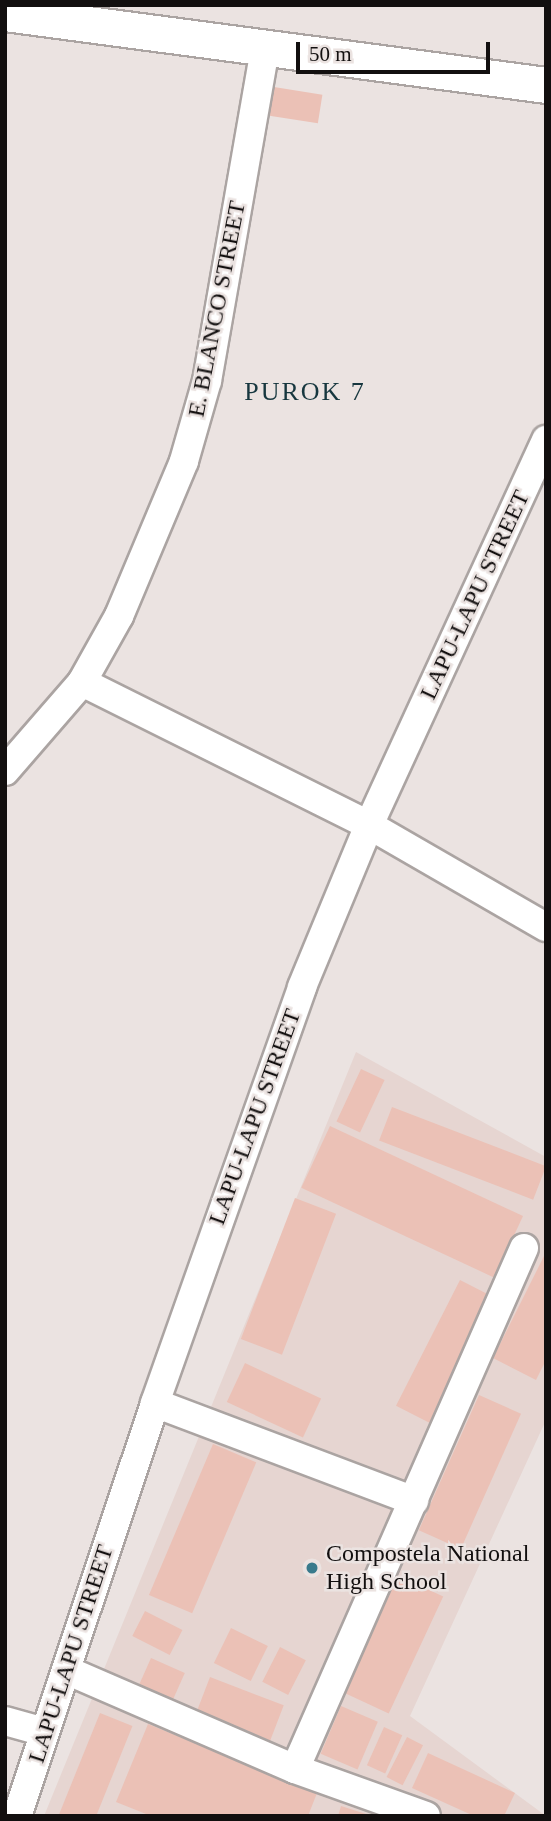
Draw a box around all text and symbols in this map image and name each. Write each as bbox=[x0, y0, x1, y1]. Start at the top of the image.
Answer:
scale bar bbox=[299, 28, 493, 72]
text: 50 m bbox=[309, 42, 352, 66]
street label: E. BLANCO STREET bbox=[182, 199, 252, 419]
district label: PUROK 7 bbox=[245, 376, 365, 408]
street label: LAPU-LAPU STREET bbox=[414, 486, 536, 704]
street label: LAPU-LAPU STREET bbox=[203, 1005, 307, 1229]
place label: Compostela National High School bbox=[326, 1540, 529, 1596]
street label: LAPU-LAPU STREET bbox=[22, 1541, 120, 1767]
marker: Compostela National High School bbox=[304, 1560, 320, 1576]

